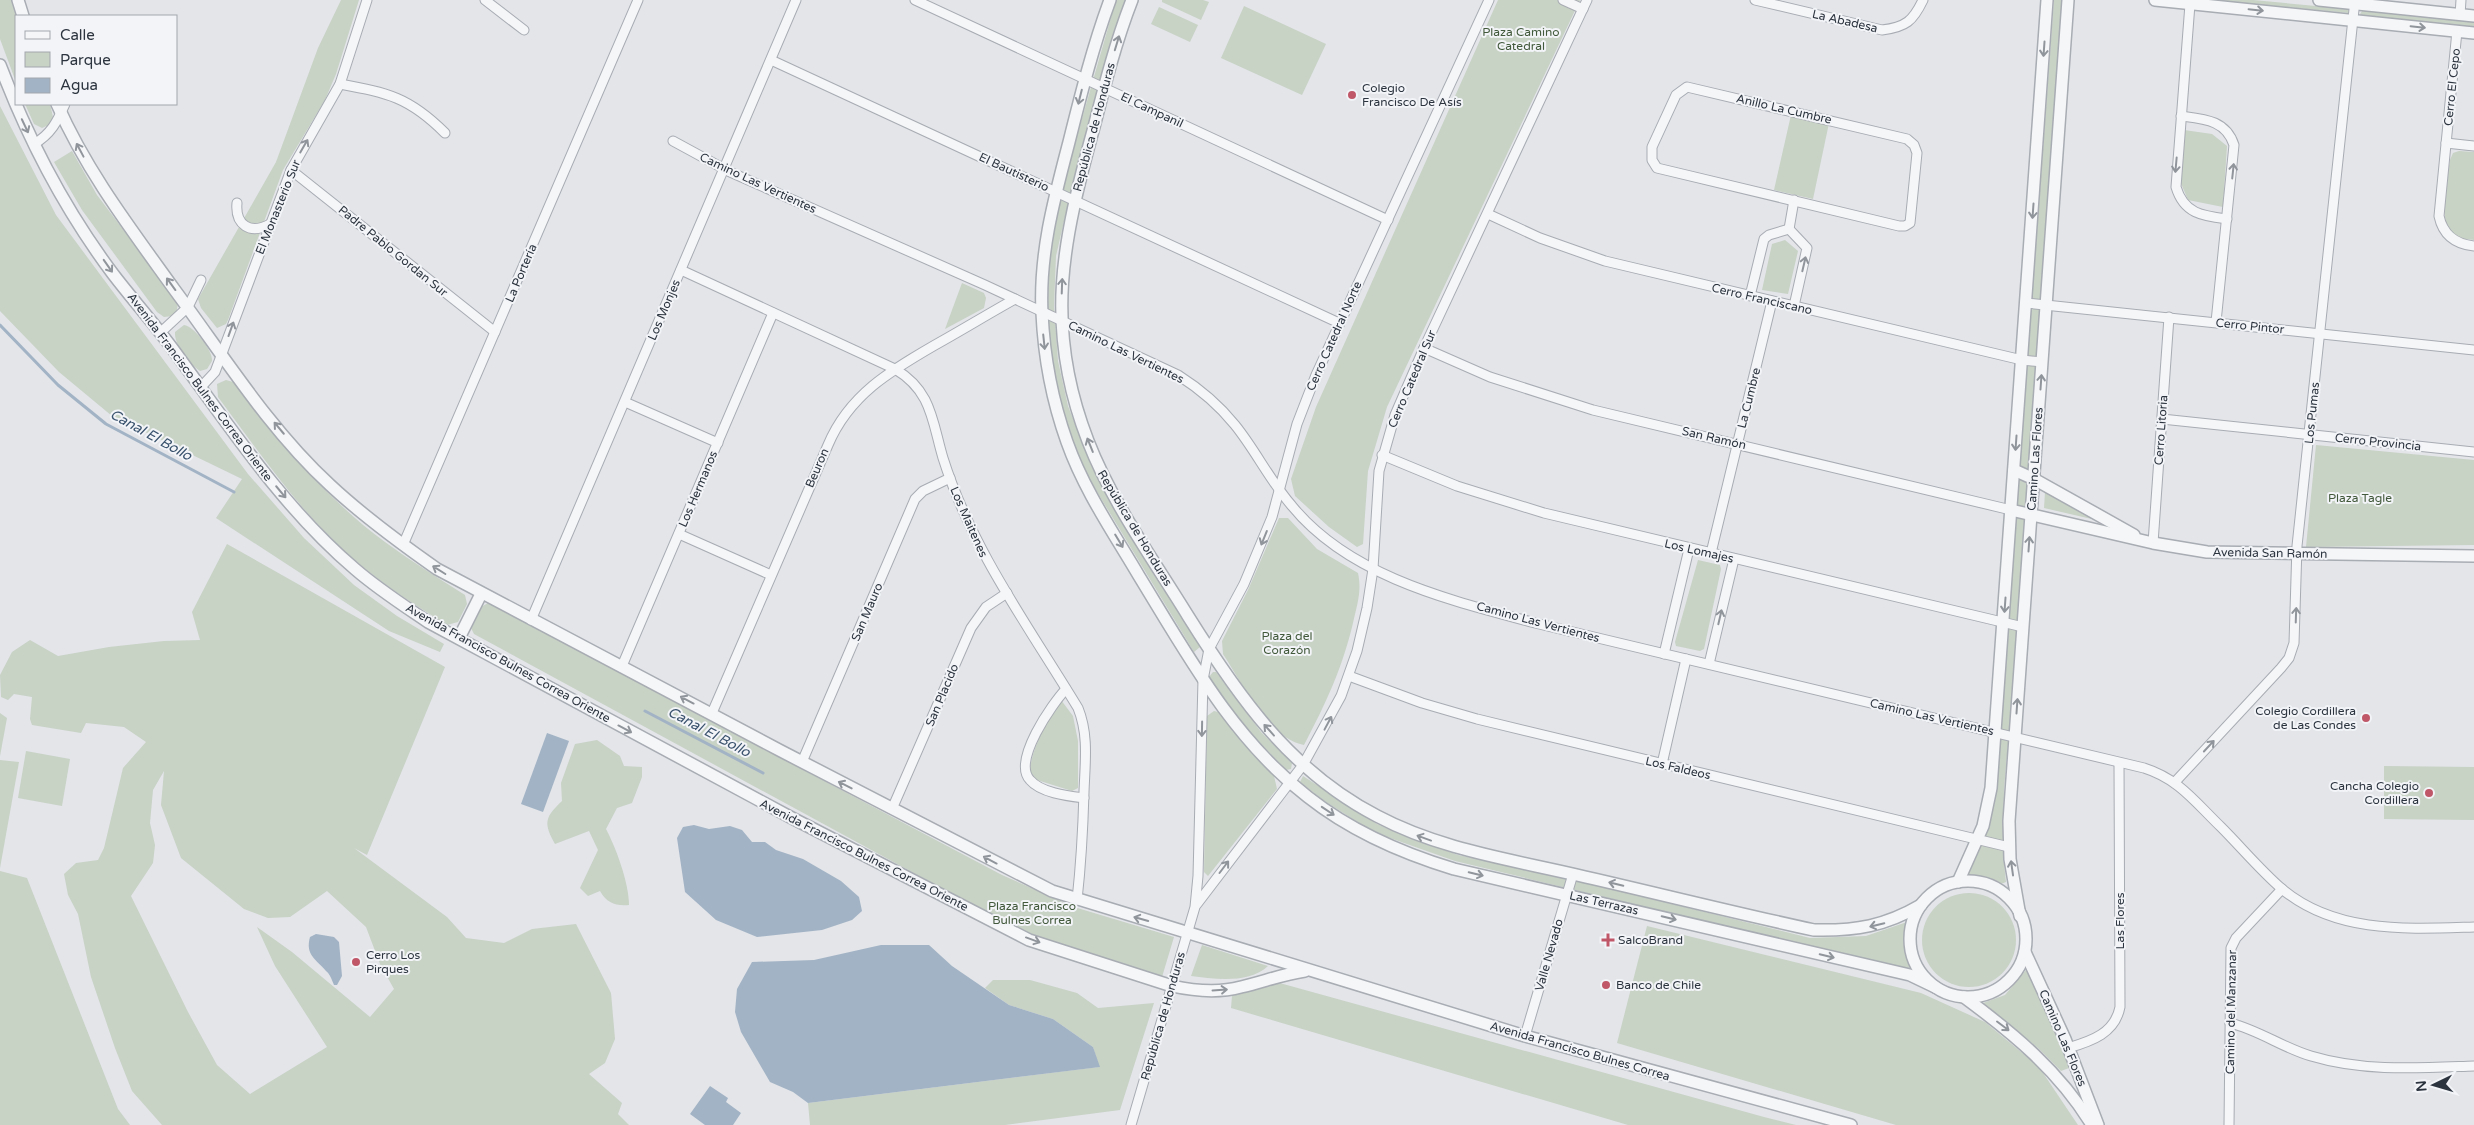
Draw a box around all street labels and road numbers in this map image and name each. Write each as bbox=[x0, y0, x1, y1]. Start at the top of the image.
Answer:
street label: La Abadesa bbox=[1811, 7, 1879, 35]
street label: Cerro El Cepo bbox=[2441, 48, 2463, 126]
street label: República de Honduras bbox=[1070, 61, 1118, 193]
street label: El Campanil bbox=[1118, 89, 1186, 131]
street label: Anillo La Cumbre bbox=[1735, 91, 1833, 127]
street label: Camino Las Vertientes bbox=[697, 150, 819, 216]
street label: El Bautisterio bbox=[977, 150, 1051, 194]
street label: El Monasterio Sur bbox=[253, 157, 304, 256]
street label: Padre Pablo Gordan Sur bbox=[336, 203, 451, 300]
street label: La Portería bbox=[502, 242, 540, 304]
street label: Los Monjes bbox=[645, 277, 683, 343]
street label: Cerro Catedral Norte bbox=[1304, 279, 1365, 393]
street label: Cerro Franciscano bbox=[1710, 281, 1814, 317]
street label: Avenida Francisco Bulnes Correa Oriente bbox=[125, 290, 276, 484]
street label: Cerro Pintor bbox=[2215, 315, 2285, 337]
street label: Camino Las Vertientes bbox=[1066, 318, 1186, 386]
street label: Cerro Catedral Sur bbox=[1385, 328, 1439, 430]
street label: La Cumbre bbox=[1735, 366, 1763, 430]
street label: Los Pumas bbox=[2302, 381, 2322, 445]
street label: Cerro Litoria bbox=[2152, 394, 2170, 466]
street label: Camino Las Flores bbox=[2024, 407, 2046, 511]
street label: San Ramón bbox=[1681, 424, 1747, 452]
street label: Cerro Provincia bbox=[2334, 431, 2422, 453]
street label: Beuron bbox=[802, 446, 832, 490]
street label: Los Hermanos bbox=[676, 449, 720, 529]
street label: República de Honduras bbox=[1095, 467, 1175, 589]
street label: Los Maitenes bbox=[947, 485, 991, 560]
street label: Los Lomajes bbox=[1663, 536, 1735, 566]
street label: Avenida San Ramón bbox=[2212, 545, 2328, 561]
street label: San Mauro bbox=[848, 581, 886, 643]
street label: Camino Las Vertientes bbox=[1475, 599, 1601, 645]
street label: Avenida Francisco Bulnes Correa Oriente bbox=[403, 601, 613, 725]
street label: San Placido bbox=[923, 662, 961, 728]
street label: Camino Las Vertientes bbox=[1869, 696, 1996, 738]
street label: Los Faldeos bbox=[1644, 754, 1712, 782]
street label: Avenida Francisco Bulnes Correa Oriente bbox=[757, 796, 971, 914]
street label: Las Terrazas bbox=[1568, 888, 1640, 918]
street label: Las Flores bbox=[2113, 892, 2127, 950]
street label: Valle Nevado bbox=[1532, 917, 1566, 993]
street label: Camino del Manzanar bbox=[2223, 949, 2239, 1074]
street label: República de Honduras bbox=[1138, 950, 1188, 1082]
street label: Camino Las Flores bbox=[2036, 987, 2090, 1089]
street label: Avenida Francisco Bulnes Correa bbox=[1489, 1019, 1671, 1083]

